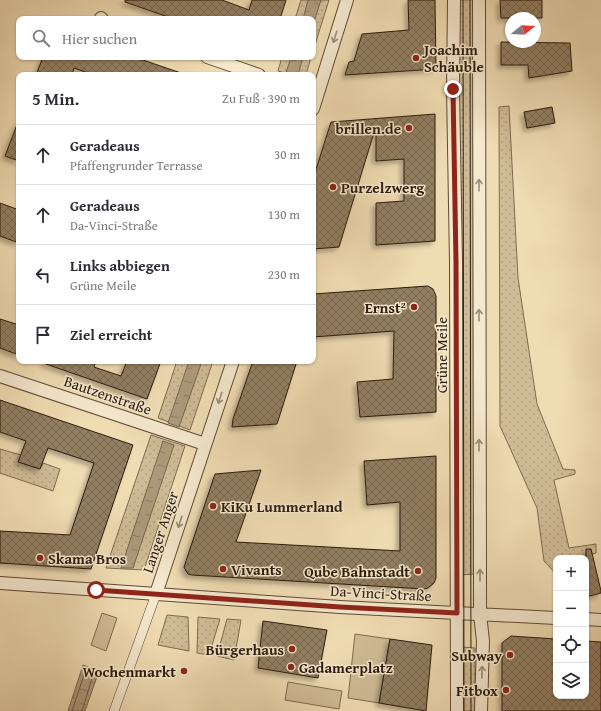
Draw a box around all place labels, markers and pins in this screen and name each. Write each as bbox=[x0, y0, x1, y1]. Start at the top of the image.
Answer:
place label: Joachim Schäuble bbox=[421, 39, 484, 77]
marker: Joachim Schäuble bbox=[411, 53, 421, 63]
place label: brillen.de bbox=[336, 118, 401, 139]
marker: brillen.de bbox=[404, 123, 414, 133]
place label: Purzelzwerg bbox=[341, 177, 424, 198]
marker: Purzelzwerg bbox=[328, 182, 338, 192]
place label: Ernst² bbox=[365, 297, 406, 318]
marker: Ernst² bbox=[409, 302, 419, 312]
place label: KiKu Lummerland bbox=[221, 496, 343, 517]
marker: KiKu Lummerland bbox=[208, 501, 218, 511]
place label: Skama Bros bbox=[48, 548, 126, 569]
marker: Skama Bros bbox=[35, 553, 45, 563]
place label: Vivants bbox=[231, 559, 282, 580]
place label: Qube Bahnstadt bbox=[304, 561, 410, 582]
marker: Vivants bbox=[218, 564, 228, 574]
marker: Qube Bahnstadt bbox=[413, 566, 423, 576]
place label: Bürgerhaus bbox=[205, 639, 284, 660]
marker: Bürgerhaus bbox=[287, 644, 297, 654]
place label: Subway bbox=[451, 645, 502, 666]
marker: Subway bbox=[505, 650, 515, 660]
place label: Gadamerplatz bbox=[299, 657, 393, 678]
place label: Wochenmarkt bbox=[82, 661, 176, 682]
marker: Gadamerplatz bbox=[286, 662, 296, 672]
marker: Wochenmarkt bbox=[179, 666, 189, 676]
place label: Fitbox bbox=[456, 680, 498, 701]
marker: Fitbox bbox=[501, 685, 511, 695]

